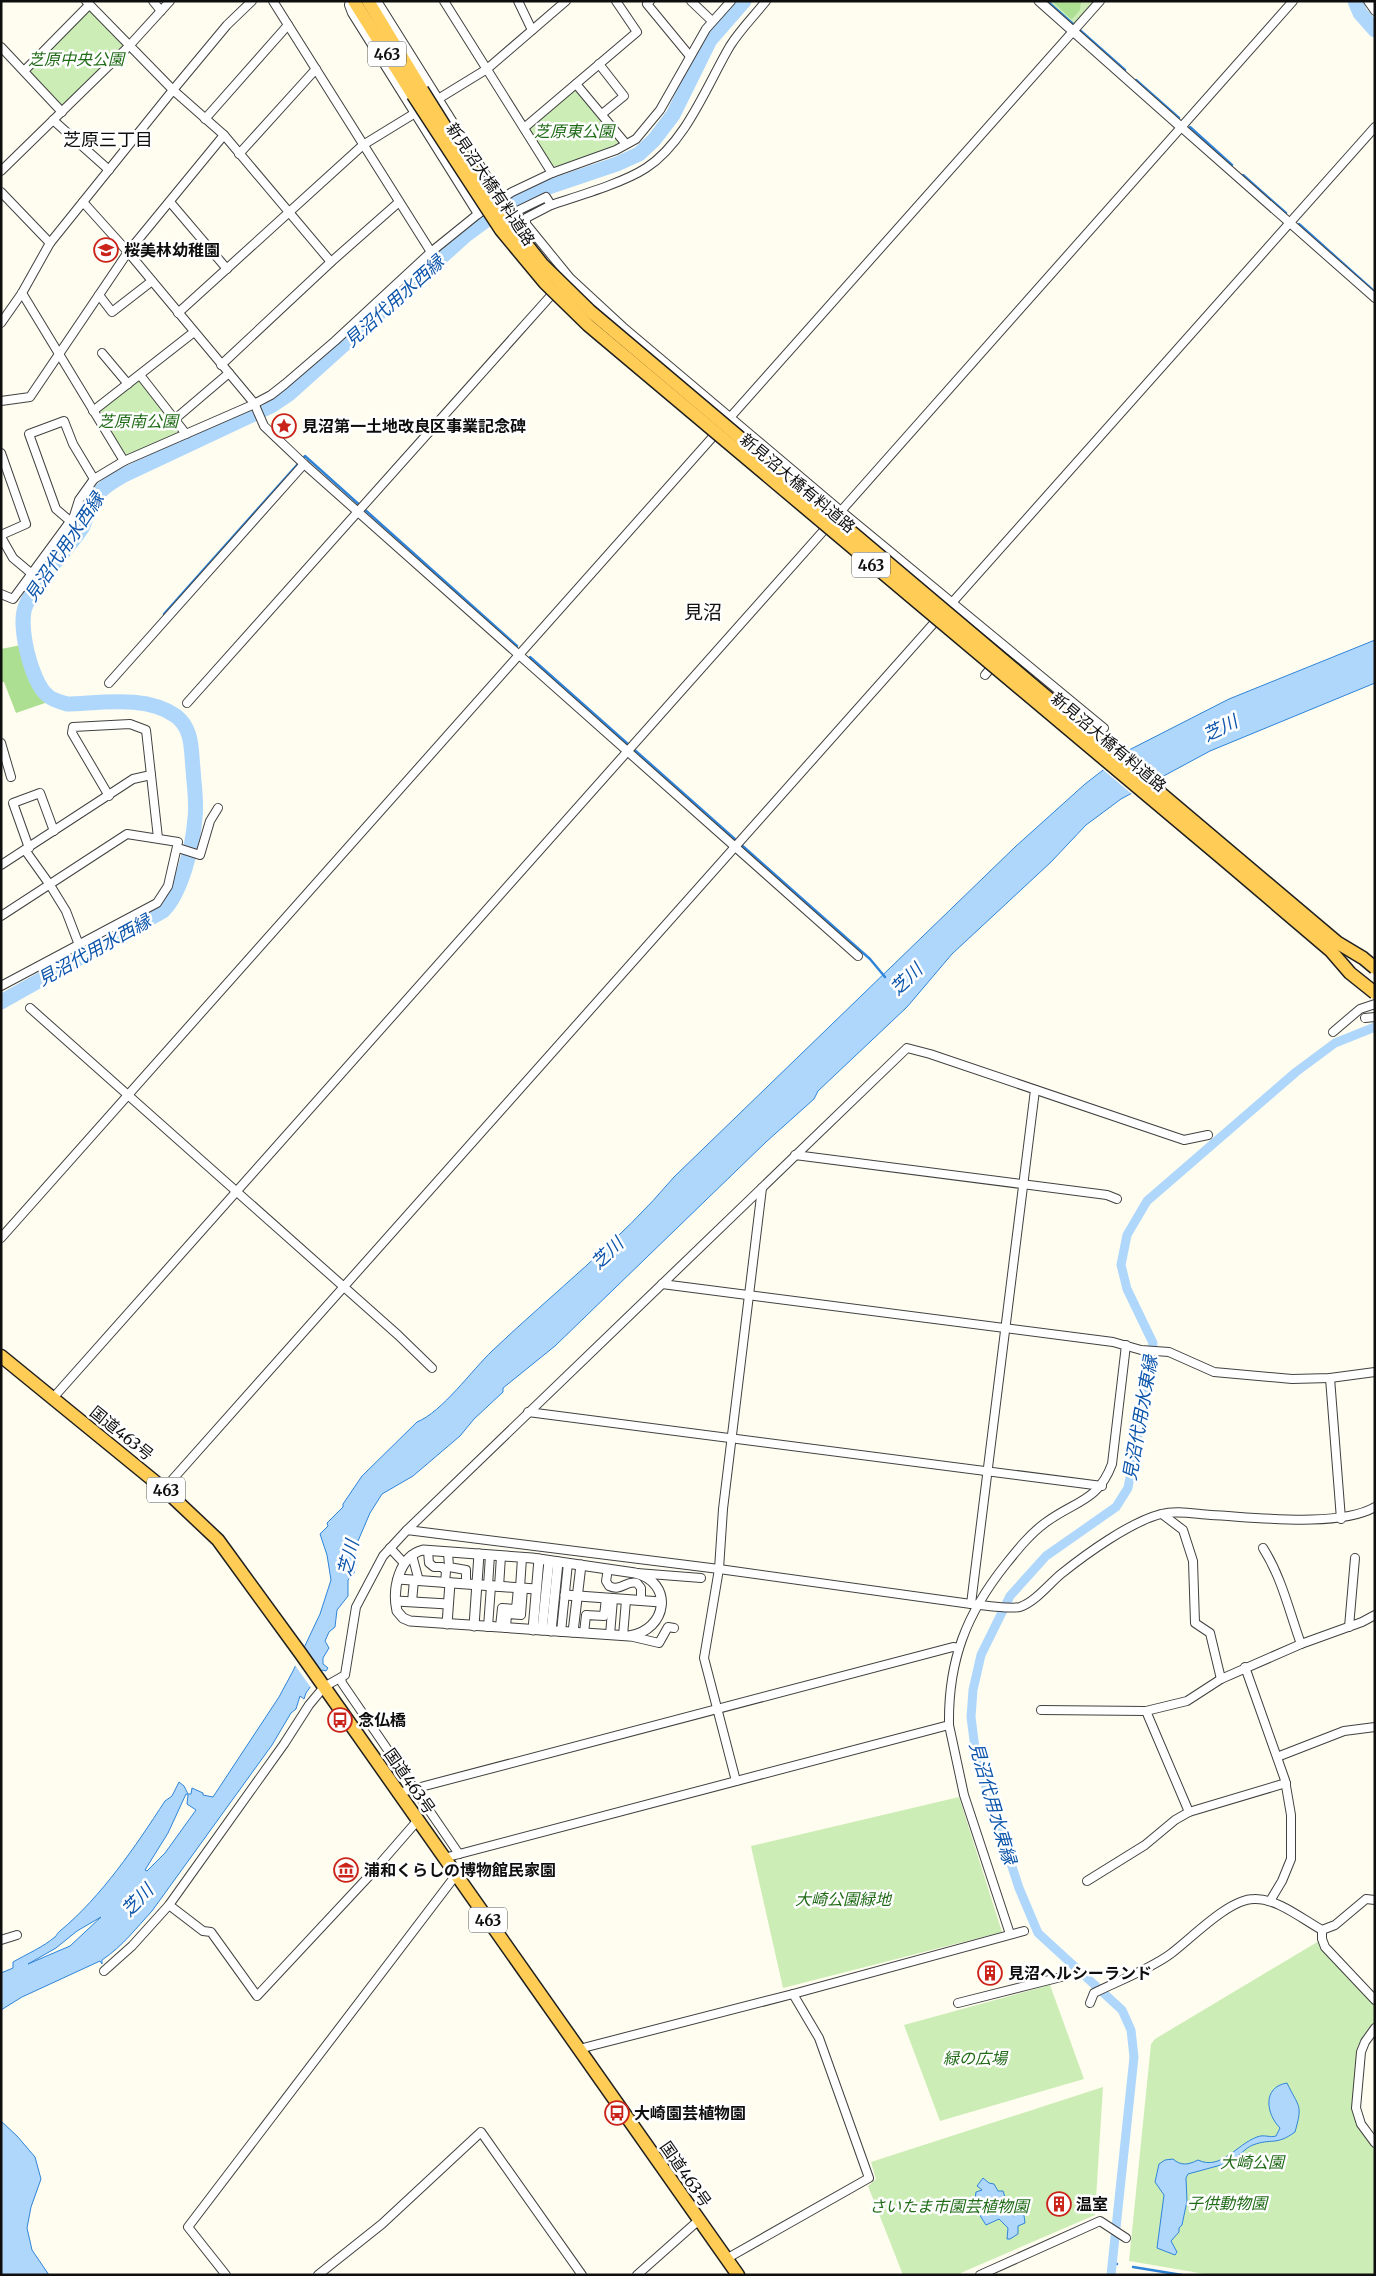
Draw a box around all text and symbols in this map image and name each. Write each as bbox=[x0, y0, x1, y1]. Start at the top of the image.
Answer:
road number: 463 bbox=[368, 42, 406, 66]
park label: 芝原中央公園 bbox=[28, 49, 126, 69]
street label: 新見沼大橋有料道路 bbox=[442, 119, 540, 249]
park label: 芝原東公園 bbox=[534, 121, 616, 141]
district label: 芝原三丁目 bbox=[63, 128, 153, 151]
school or university icon: 桜美林幼稚園 bbox=[93, 237, 119, 263]
place label: 桜美林幼稚園 bbox=[124, 240, 220, 260]
water label: 見沼代用水西縁 bbox=[339, 249, 450, 352]
park label: 芝原南公園 bbox=[98, 411, 180, 431]
place icon: 見沼第一土地改良区事業記念碑 bbox=[271, 413, 297, 439]
place label: 見沼第一土地改良区事業記念碑 bbox=[302, 416, 526, 436]
street label: 新見沼大橋有料道路 bbox=[736, 429, 860, 537]
water label: 見沼代用水西縁 bbox=[19, 487, 110, 606]
road number: 463 bbox=[852, 552, 890, 578]
district label: 見沼 bbox=[684, 600, 722, 624]
street label: 新見沼大橋有料道路 bbox=[1047, 688, 1171, 796]
water label: 芝川 bbox=[1199, 709, 1243, 746]
water label: 見沼代用水西縁 bbox=[33, 908, 156, 991]
water label: 芝川 bbox=[885, 957, 928, 1000]
water label: 芝川 bbox=[586, 1231, 629, 1274]
water label: 見沼代用水東縁 bbox=[1118, 1352, 1163, 1482]
street label: 国道463号 bbox=[86, 1401, 158, 1465]
road number: 463 bbox=[147, 1478, 185, 1502]
water label: 芝川 bbox=[332, 1536, 364, 1578]
bus stop icon: 念仏橋 bbox=[327, 1707, 353, 1733]
place label: 念仏橋 bbox=[358, 1710, 406, 1730]
water label: 見沼代用水東縁 bbox=[965, 1739, 1022, 1869]
street label: 国道463号 bbox=[380, 1744, 440, 1818]
museum icon: 浦和くらしの博物館民家園 bbox=[333, 1857, 359, 1883]
place label: 浦和くらしの博物館民家園 bbox=[364, 1860, 556, 1880]
water label: 芝川 bbox=[116, 1878, 159, 1921]
park label: 大崎公園緑地 bbox=[795, 1889, 893, 1909]
road number: 463 bbox=[469, 1908, 507, 1932]
building icon: 見沼ヘルシーランド bbox=[977, 1960, 1003, 1986]
place label: 見沼ヘルシーランド bbox=[1008, 1963, 1152, 1983]
park label: 緑の広場 bbox=[943, 2048, 1009, 2068]
bus stop icon: 大崎園芸植物園 bbox=[604, 2100, 630, 2126]
place label: 大崎園芸植物園 bbox=[634, 2103, 746, 2123]
street label: 国道463号 bbox=[656, 2137, 716, 2211]
park label: 大崎公園 bbox=[1220, 2152, 1286, 2172]
building icon: 温室 bbox=[1046, 2191, 1072, 2217]
park label: 子供動物園 bbox=[1187, 2193, 1269, 2213]
place label: 温室 bbox=[1076, 2194, 1108, 2214]
park label: さいたま市園芸植物園 bbox=[869, 2196, 1031, 2216]

